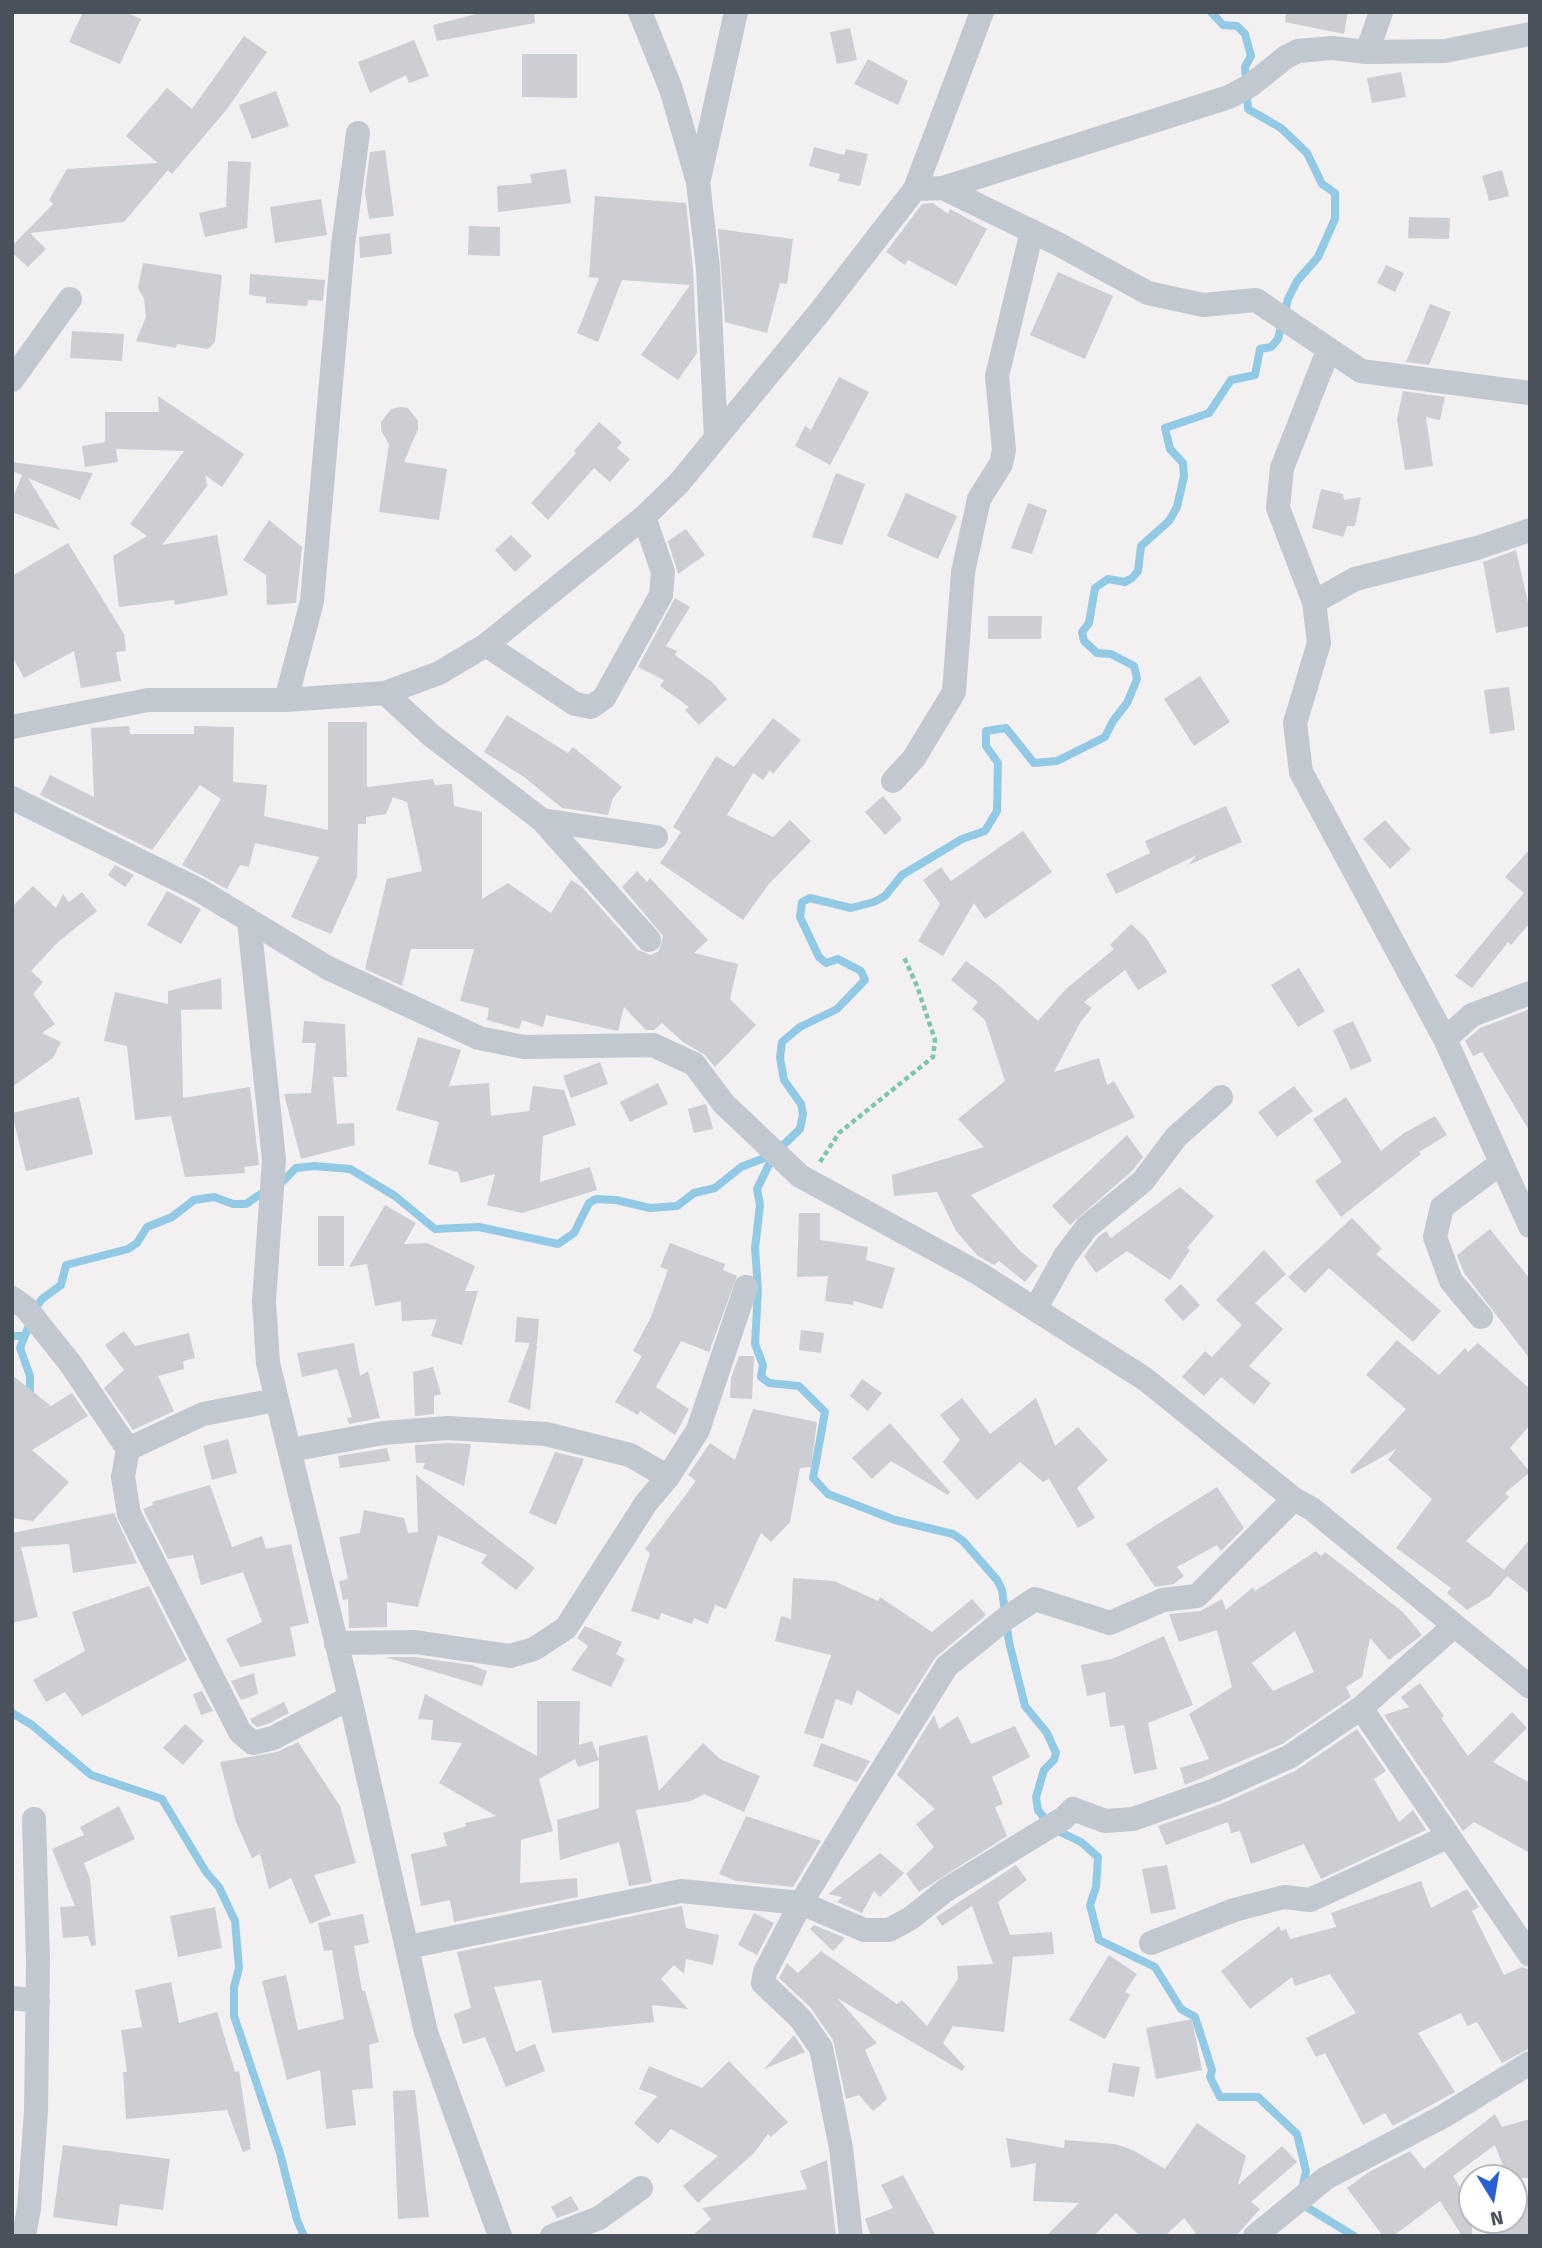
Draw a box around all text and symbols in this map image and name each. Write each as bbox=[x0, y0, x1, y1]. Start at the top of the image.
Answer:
north arrow bbox=[1458, 2164, 1528, 2234]
text: N bbox=[1488, 2206, 1505, 2231]

